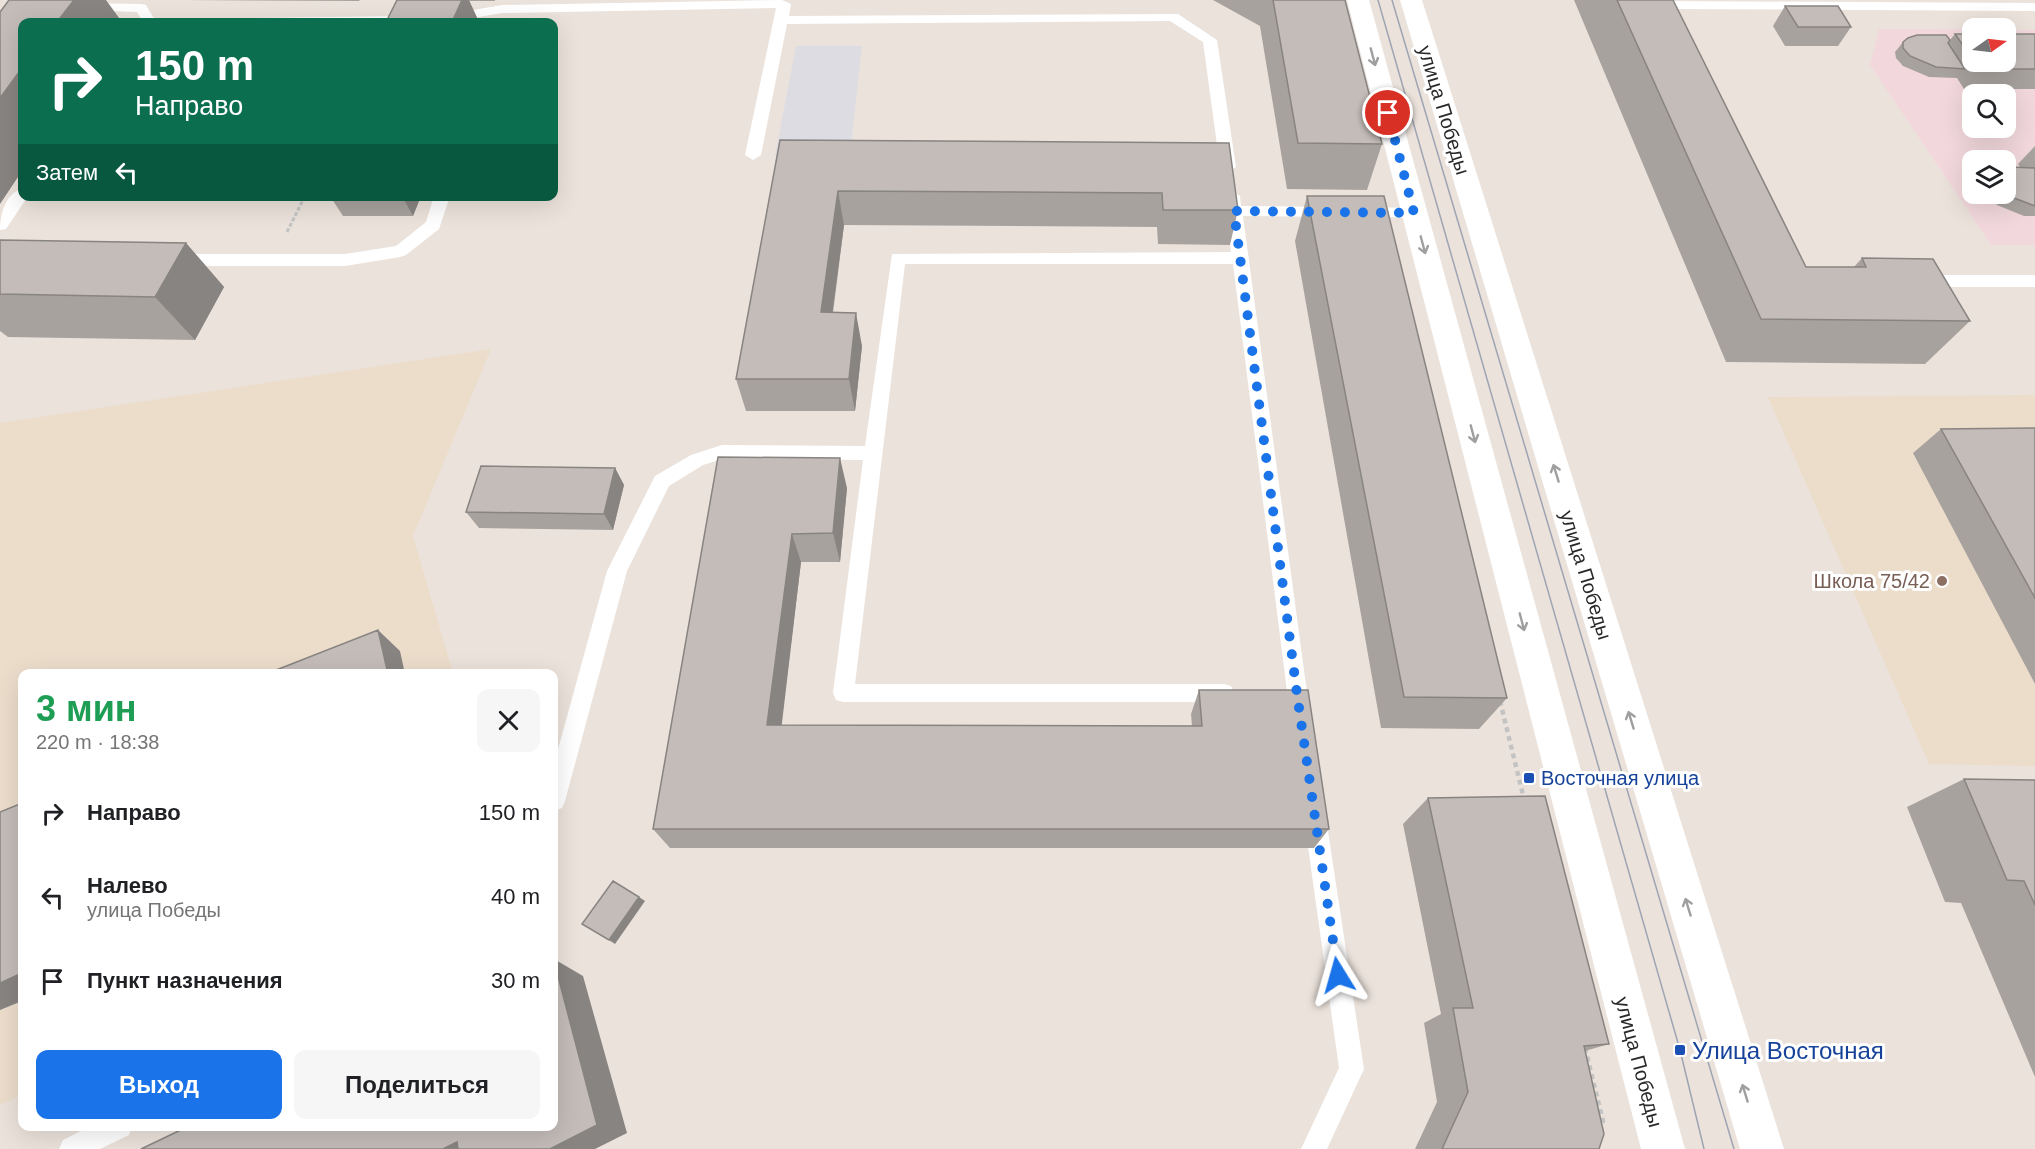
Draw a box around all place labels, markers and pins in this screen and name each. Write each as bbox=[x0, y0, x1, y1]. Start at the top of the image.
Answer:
pin bbox=[1362, 87, 1413, 138]
place label: Школа 75/42 bbox=[1814, 570, 1930, 592]
marker: Школа 75/42 bbox=[1935, 574, 1949, 588]
place label: Восточная улица bbox=[1541, 767, 1700, 789]
marker: Восточная улица bbox=[1522, 771, 1536, 785]
place label: Улица Восточная bbox=[1692, 1037, 1884, 1064]
marker: Улица Восточная bbox=[1673, 1043, 1687, 1057]

